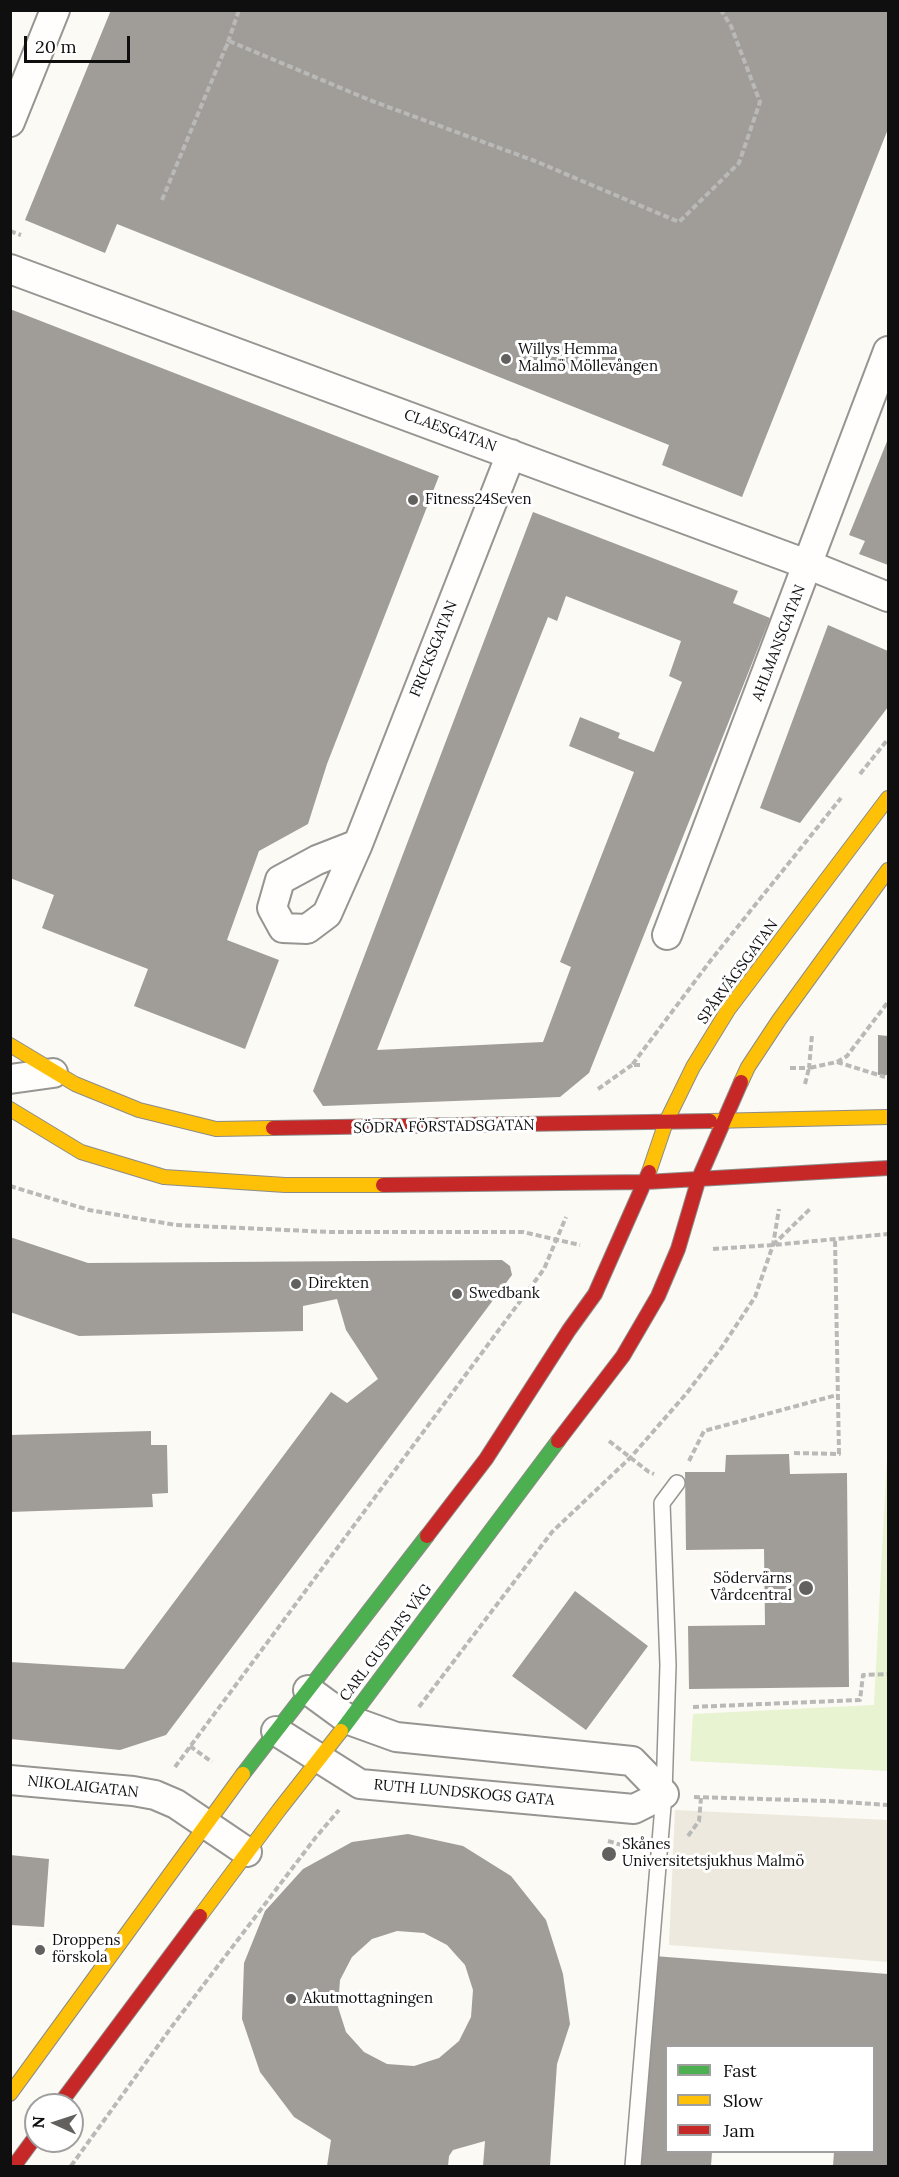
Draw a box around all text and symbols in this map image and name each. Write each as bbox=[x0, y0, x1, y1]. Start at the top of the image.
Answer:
scale bar bbox=[27, 24, 134, 62]
text: 20 m bbox=[35, 35, 77, 58]
place label: Willys Hemma Malmö Möllevången bbox=[518, 341, 658, 376]
marker: Willys Hemma Malmö Möllevången bbox=[499, 352, 513, 366]
street label: CLAESGATAN bbox=[401, 406, 499, 456]
place label: Fitness24Seven bbox=[425, 491, 532, 509]
marker: Fitness24Seven bbox=[406, 493, 420, 507]
street label: AHLMANSGATAN bbox=[748, 582, 810, 704]
street label: FRICKSGATAN bbox=[406, 598, 462, 700]
street label: SPÅRVÄGSGATAN bbox=[694, 916, 782, 1028]
street label: SÖDRA FÖRSTADSGATAN bbox=[353, 1116, 535, 1138]
place label: Direkten bbox=[308, 1275, 369, 1293]
marker: Direkten bbox=[289, 1277, 303, 1291]
place label: Swedbank bbox=[469, 1285, 540, 1303]
marker: Swedbank bbox=[450, 1287, 464, 1301]
place label: Södervärns Vårdcentral bbox=[710, 1570, 792, 1605]
marker: Södervärns Vårdcentral bbox=[797, 1579, 815, 1597]
street label: CARL GUSTAFS VÄG bbox=[336, 1581, 436, 1705]
street label: NIKOLAIGATAN bbox=[26, 1772, 140, 1802]
street label: RUTH LUNDSKOGS GATA bbox=[373, 1776, 555, 1810]
place label: Skånes Universitetsjukhus Malmö bbox=[622, 1836, 804, 1871]
marker: Skånes Universitetsjukhus Malmö bbox=[600, 1845, 618, 1863]
place label: Droppens förskola bbox=[52, 1932, 120, 1967]
marker: Droppens förskola bbox=[33, 1943, 47, 1957]
place label: Akutmottagningen bbox=[303, 1990, 433, 2008]
marker: Akutmottagningen bbox=[284, 1992, 298, 2006]
legend bbox=[665, 2045, 875, 2153]
text: Fast bbox=[723, 2059, 757, 2082]
text: Slow bbox=[723, 2089, 763, 2112]
north arrow bbox=[24, 2093, 84, 2153]
text: N bbox=[28, 2115, 48, 2129]
text: Jam bbox=[723, 2119, 755, 2142]

